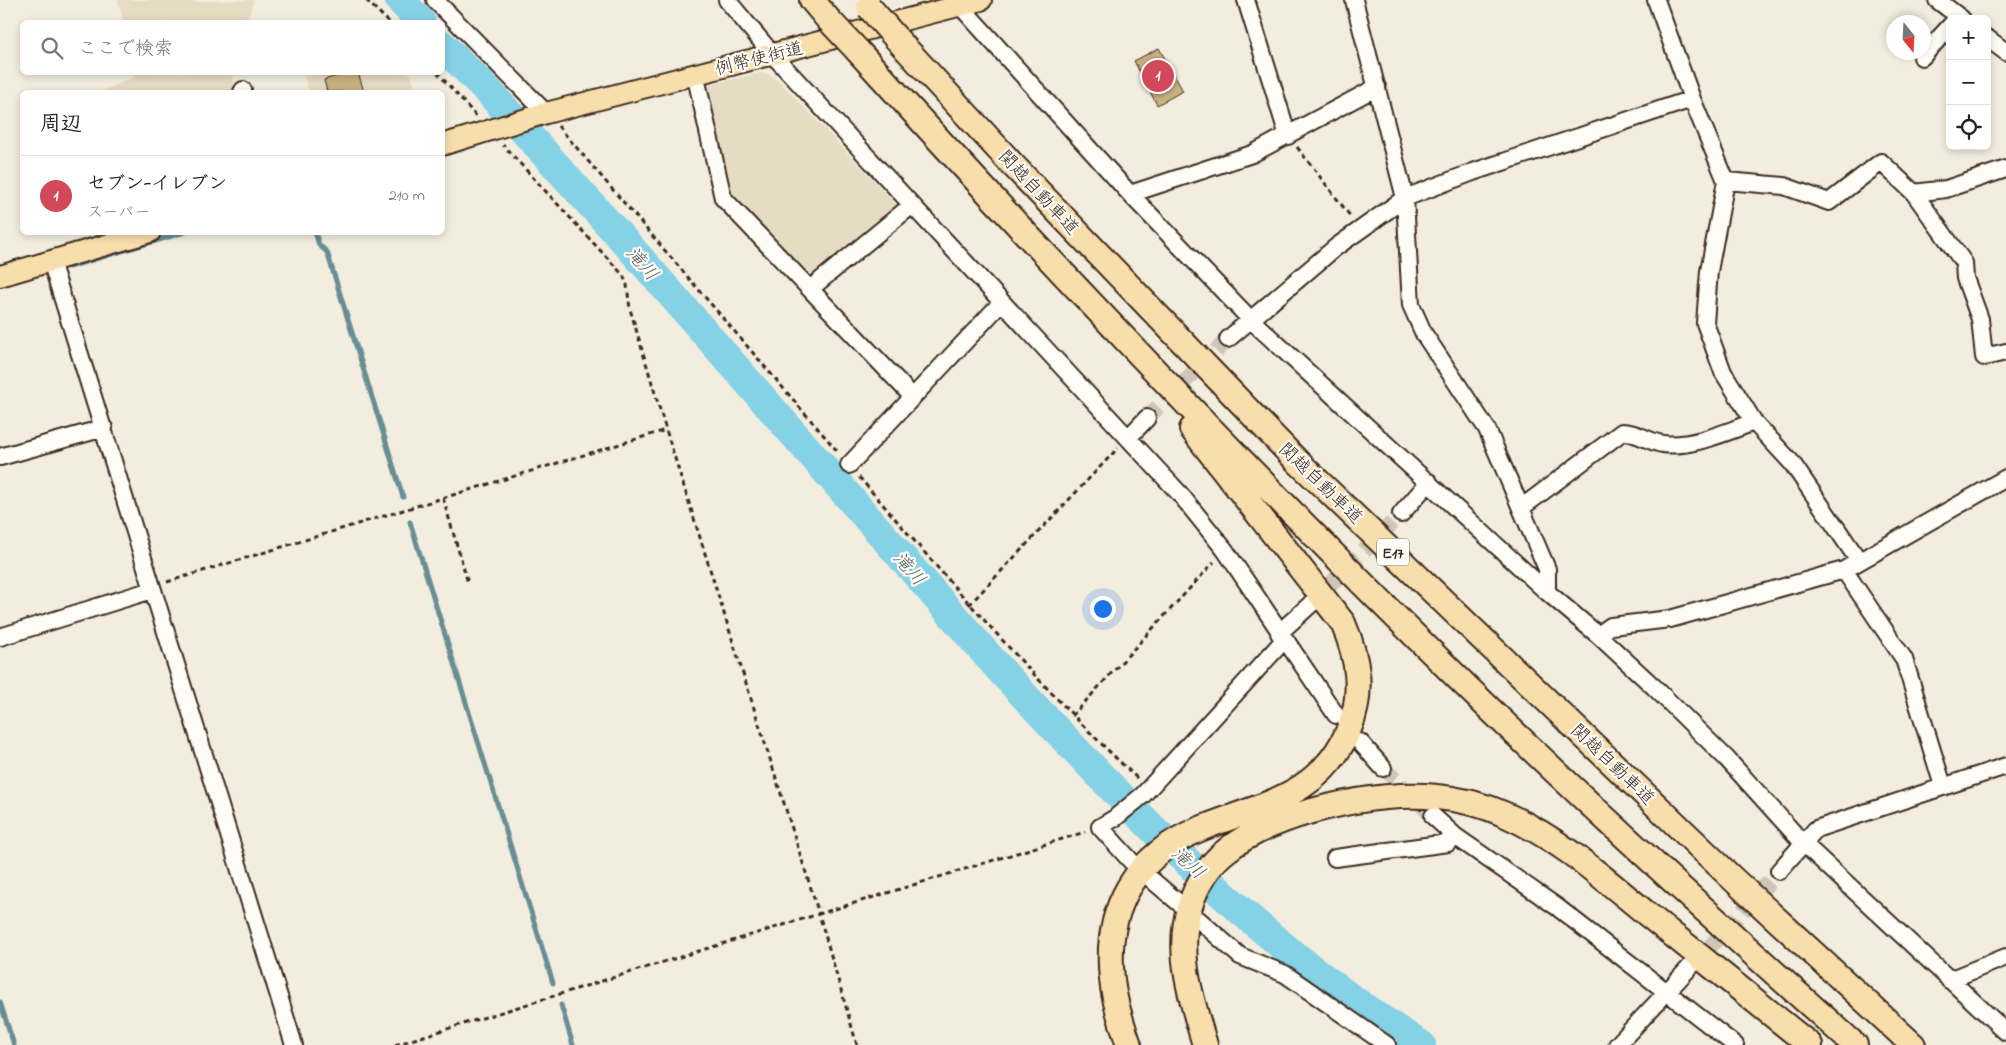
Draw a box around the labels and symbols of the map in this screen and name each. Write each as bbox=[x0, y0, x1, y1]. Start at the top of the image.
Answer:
north arrow bbox=[1886, 15, 1931, 60]
street label: 例幣使街道 bbox=[713, 36, 806, 83]
pin: 1 bbox=[1142, 57, 1174, 95]
street label: 関越自動車道 bbox=[991, 145, 1084, 242]
water label: 滝川 bbox=[618, 241, 664, 288]
street label: 関越自動車道 bbox=[1272, 438, 1367, 531]
road number: E17 bbox=[1377, 538, 1409, 566]
water label: 滝川 bbox=[885, 546, 931, 593]
your location bbox=[1090, 596, 1116, 622]
street label: 関越自動車道 bbox=[1564, 719, 1659, 812]
water label: 滝川 bbox=[1164, 841, 1210, 887]

